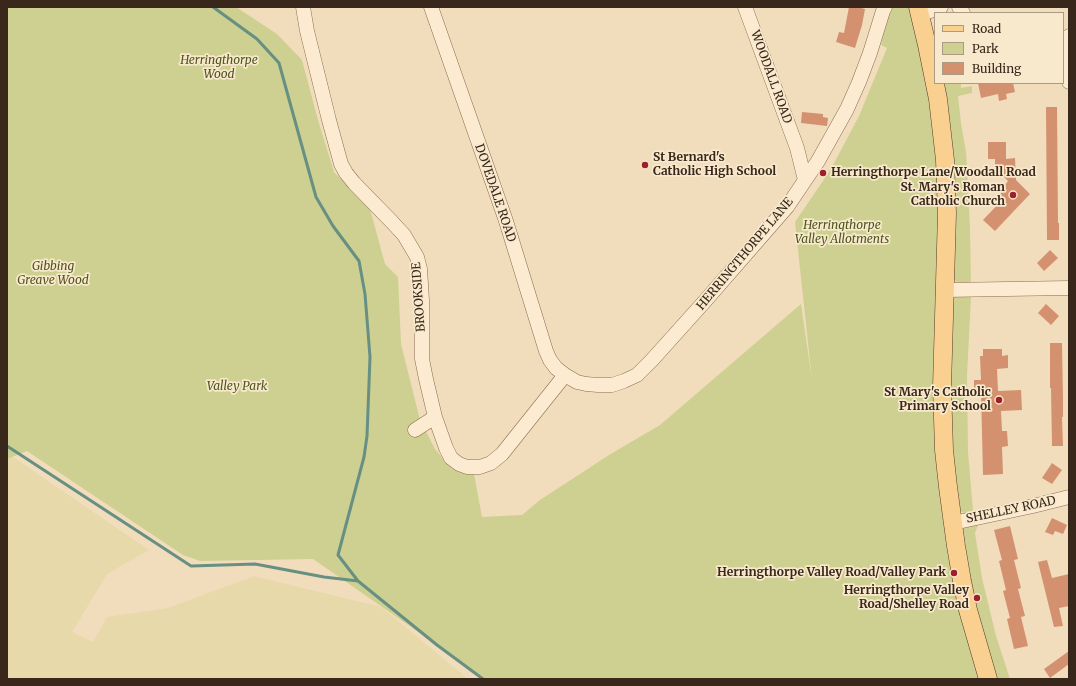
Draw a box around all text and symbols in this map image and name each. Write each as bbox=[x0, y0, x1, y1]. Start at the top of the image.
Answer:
legend bbox=[934, 12, 1064, 84]
text: Road bbox=[972, 21, 1001, 36]
street label: WOODALL ROAD bbox=[747, 28, 795, 126]
text: Park bbox=[972, 41, 999, 56]
park label: Herringthorpe Wood bbox=[180, 54, 258, 82]
text: Building bbox=[972, 61, 1021, 76]
street label: DOVEDALE ROAD bbox=[471, 142, 519, 244]
place label: St Bernard's Catholic High School bbox=[653, 151, 776, 179]
marker: St Bernard's Catholic High School bbox=[640, 160, 650, 170]
place label: Herringthorpe Lane/Woodall Road bbox=[831, 166, 1036, 180]
marker: Herringthorpe Lane/Woodall Road bbox=[818, 168, 828, 178]
place label: St. Mary's Roman Catholic Church bbox=[900, 181, 1005, 209]
marker: St. Mary's Roman Catholic Church bbox=[1008, 190, 1018, 200]
street label: HERRINGTHORPE LANE bbox=[694, 195, 796, 313]
park label: Herringthorpe Valley Allotments bbox=[795, 219, 889, 247]
park label: Gibbing Greave Wood bbox=[17, 260, 89, 288]
street label: BROOKSIDE bbox=[409, 262, 429, 332]
park label: Valley Park bbox=[207, 380, 267, 394]
place label: St Mary's Catholic Primary School bbox=[884, 386, 991, 414]
marker: St Mary's Catholic Primary School bbox=[994, 395, 1004, 405]
street label: SHELLEY ROAD bbox=[965, 493, 1057, 527]
place label: Herringthorpe Valley Road/Valley Park bbox=[717, 566, 946, 580]
marker: Herringthorpe Valley Road/Valley Park bbox=[949, 568, 959, 578]
place label: Herringthorpe Valley Road/Shelley Road bbox=[844, 584, 969, 612]
marker: Herringthorpe Valley Road/Shelley Road bbox=[972, 593, 982, 603]

